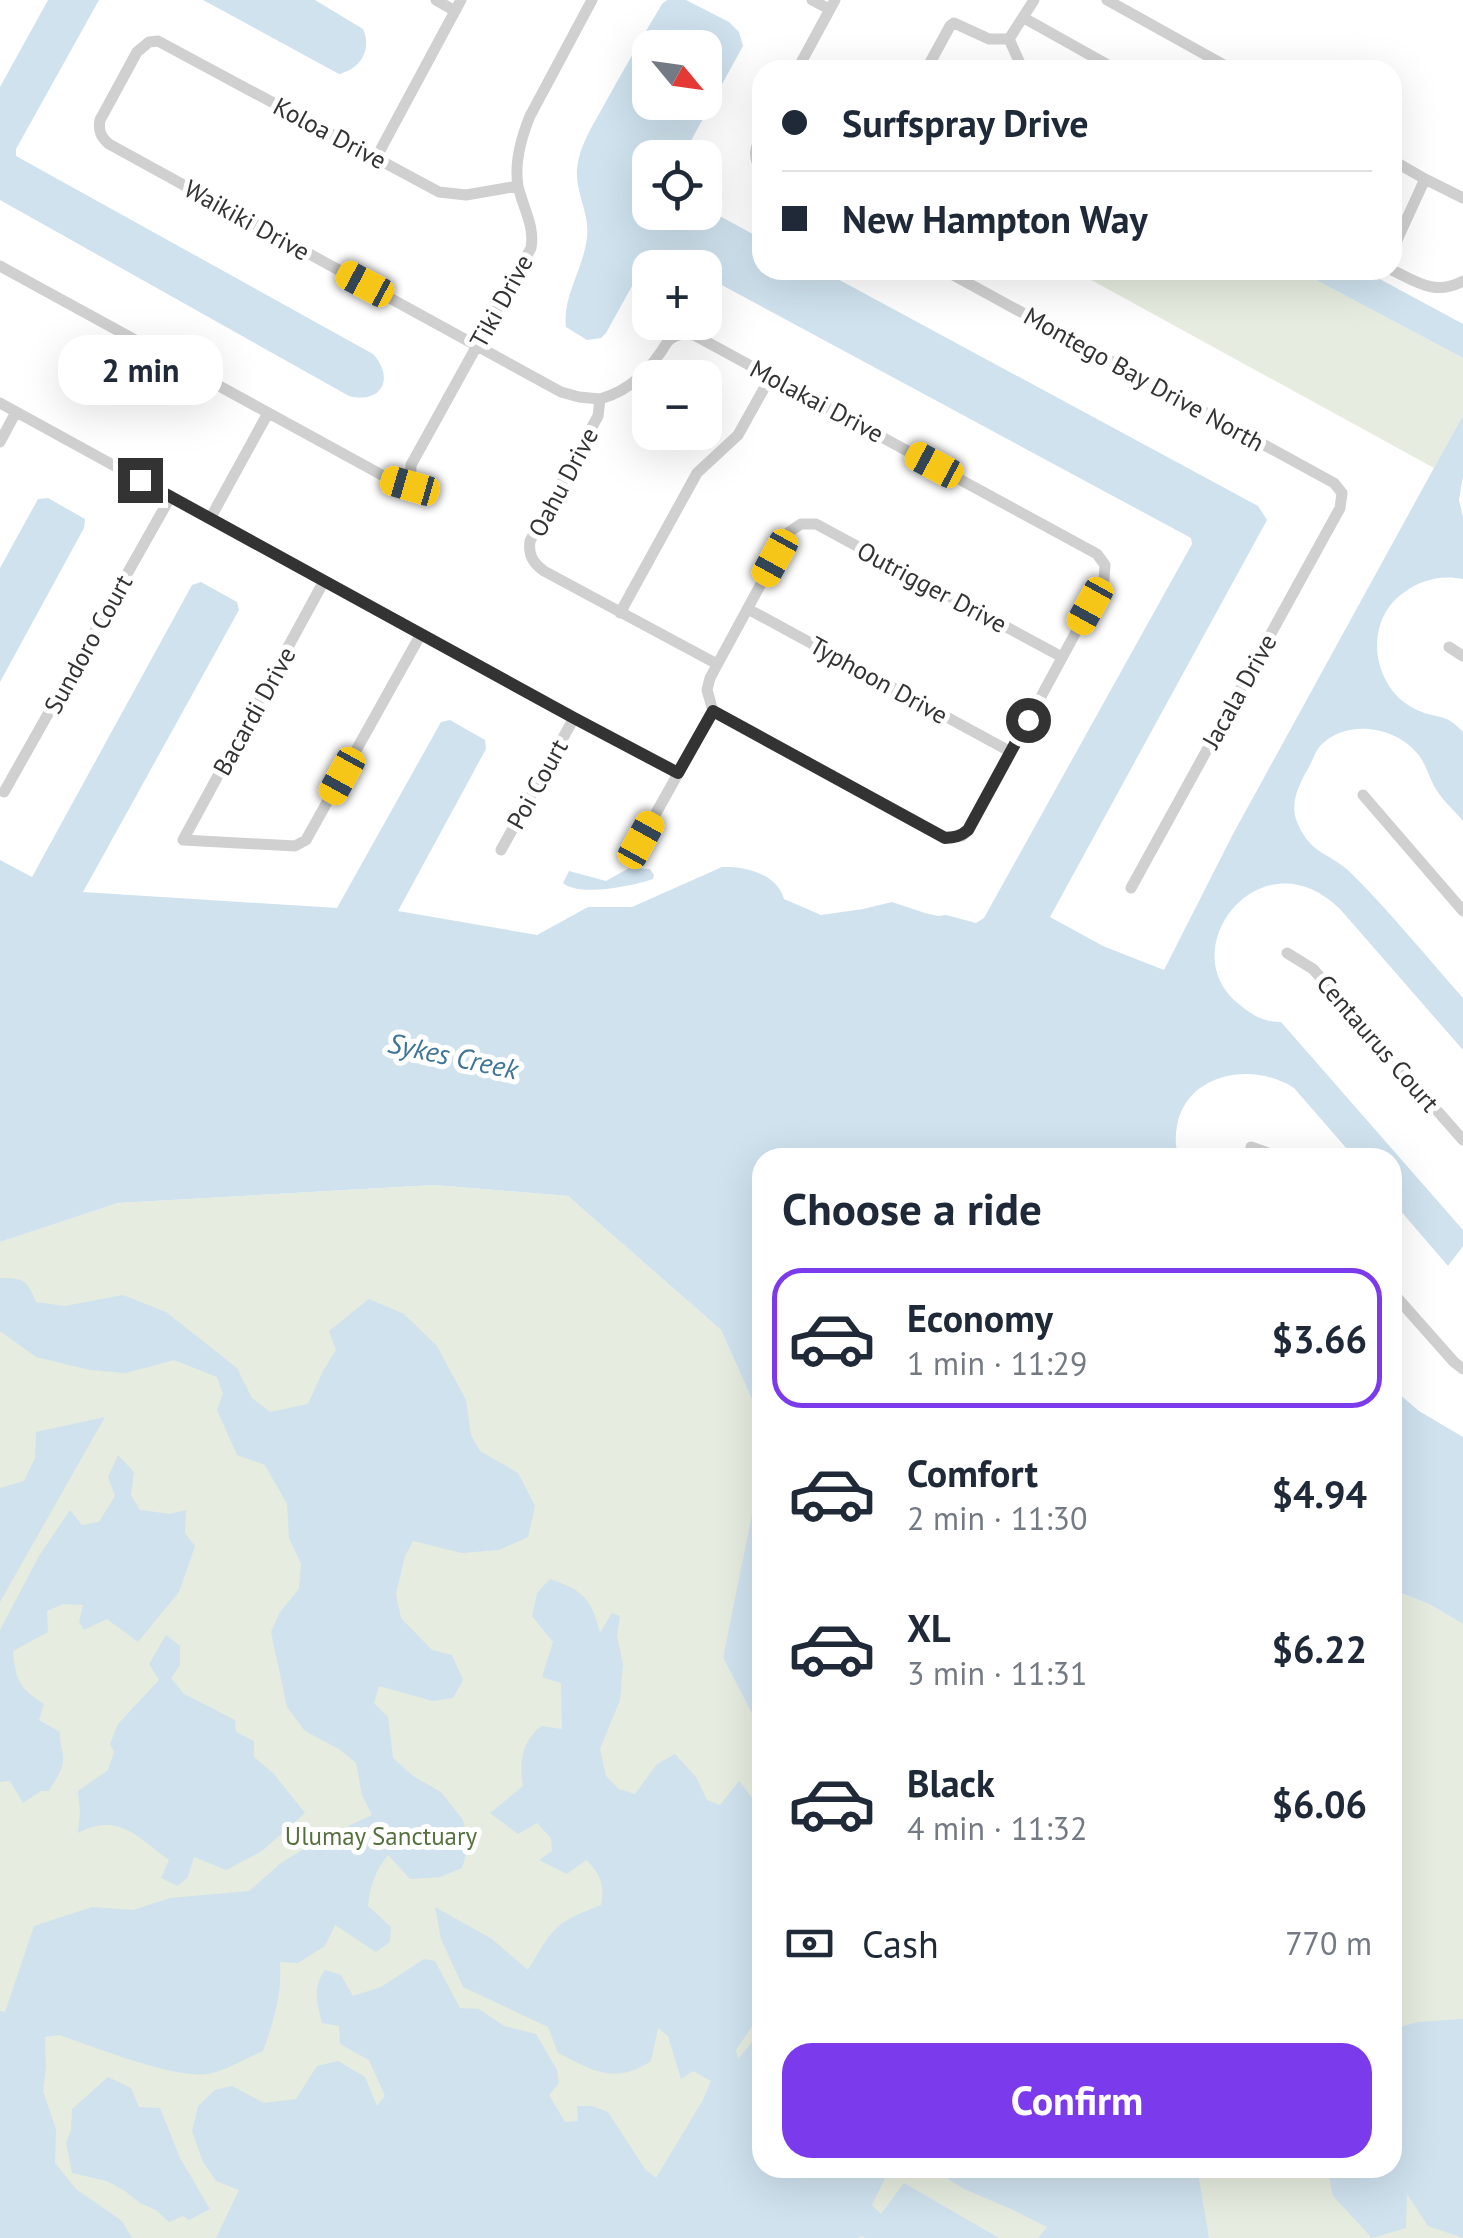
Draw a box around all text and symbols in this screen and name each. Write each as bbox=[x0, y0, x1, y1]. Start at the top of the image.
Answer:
north arrow bbox=[632, 30, 722, 120]
map controls bbox=[632, 30, 722, 450]
street label: Koloa Drive bbox=[268, 90, 392, 176]
text: Surfspray Drive bbox=[842, 98, 1089, 147]
button: locate bbox=[632, 140, 722, 230]
street label: Waikiki Drive bbox=[179, 172, 315, 268]
text: New Hampton Way bbox=[842, 194, 1148, 243]
street label: Tiki Drive bbox=[462, 249, 540, 353]
button: + bbox=[632, 250, 722, 340]
car bbox=[331, 257, 399, 311]
street label: Montego Bay Drive North bbox=[1018, 300, 1270, 458]
callout: 2 min bbox=[58, 335, 222, 405]
text: 2 min bbox=[101, 349, 180, 391]
street label: Molakai Drive bbox=[745, 352, 889, 450]
button: − bbox=[632, 360, 722, 450]
street label: Oahu Drive bbox=[521, 422, 605, 542]
car bbox=[900, 438, 968, 492]
route end bbox=[118, 458, 163, 503]
car bbox=[377, 463, 443, 509]
car bbox=[747, 524, 803, 592]
street label: Outrigger Drive bbox=[852, 534, 1012, 640]
street label: Sundoro Court bbox=[37, 569, 140, 719]
car bbox=[1062, 572, 1118, 640]
street label: Jacala Drive bbox=[1194, 628, 1283, 755]
street label: Typhoon Drive bbox=[804, 629, 954, 731]
street label: Bacardi Drive bbox=[206, 641, 302, 781]
route start bbox=[1006, 698, 1051, 743]
street label: Poi Court bbox=[499, 733, 575, 835]
car bbox=[314, 742, 370, 810]
car bbox=[613, 806, 669, 874]
street label: Centaurus Court bbox=[1310, 968, 1447, 1119]
water label: Sykes Creek bbox=[385, 1024, 523, 1088]
text: Choose a ride bbox=[782, 1179, 1042, 1237]
icon: car bbox=[787, 1293, 877, 1383]
text: Economy bbox=[907, 1293, 1053, 1342]
text: $3.66 bbox=[1271, 1314, 1367, 1363]
text: 1 min · 11:29 bbox=[907, 1342, 1087, 1384]
icon: car bbox=[787, 1448, 877, 1538]
text: Comfort bbox=[907, 1448, 1038, 1497]
text: $4.94 bbox=[1271, 1469, 1367, 1518]
text: 2 min · 11:30 bbox=[907, 1497, 1087, 1539]
icon: car bbox=[787, 1603, 877, 1693]
text: XL bbox=[907, 1603, 951, 1652]
text: $6.22 bbox=[1271, 1624, 1367, 1673]
text: 3 min · 11:31 bbox=[907, 1652, 1087, 1694]
icon: car bbox=[787, 1758, 877, 1848]
text: Black bbox=[907, 1758, 995, 1807]
text: $6.06 bbox=[1271, 1779, 1367, 1828]
text: 4 min · 11:32 bbox=[907, 1807, 1087, 1849]
park label: Ulumay Sanctuary bbox=[285, 1820, 478, 1852]
icon: cash bbox=[782, 1916, 837, 1971]
text: Cash bbox=[862, 1919, 939, 1968]
text: 770 m bbox=[1285, 1922, 1372, 1964]
button: Confirm bbox=[782, 2043, 1372, 2158]

